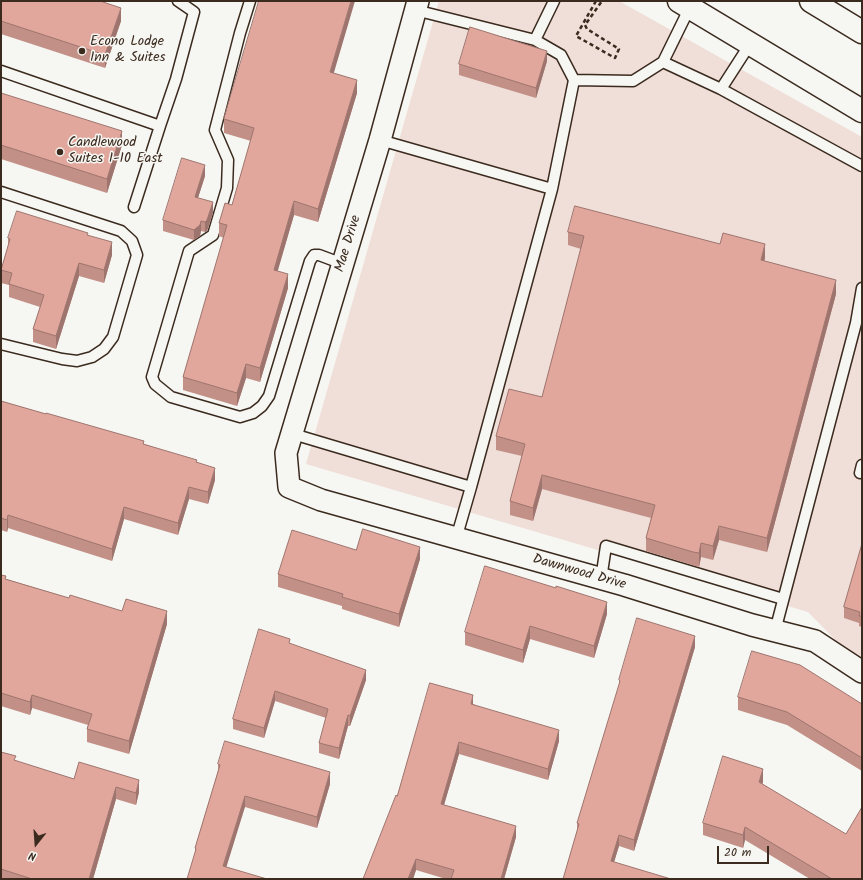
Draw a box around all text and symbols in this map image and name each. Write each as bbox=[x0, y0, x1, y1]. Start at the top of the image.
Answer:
place label: Econo Lodge Inn & Suites bbox=[90, 35, 166, 68]
marker: Econo Lodge Inn & Suites bbox=[77, 46, 87, 56]
place label: Candlewood Suites I-10 East bbox=[68, 136, 163, 168]
marker: Candlewood Suites I-10 East bbox=[55, 147, 65, 157]
street label: Mae Drive bbox=[332, 213, 366, 275]
street label: Dawnwood Drive bbox=[530, 552, 628, 594]
north arrow bbox=[16, 824, 56, 864]
scale bar bbox=[719, 838, 771, 864]
text: 20 m bbox=[724, 843, 751, 862]
text: N bbox=[27, 846, 38, 865]

